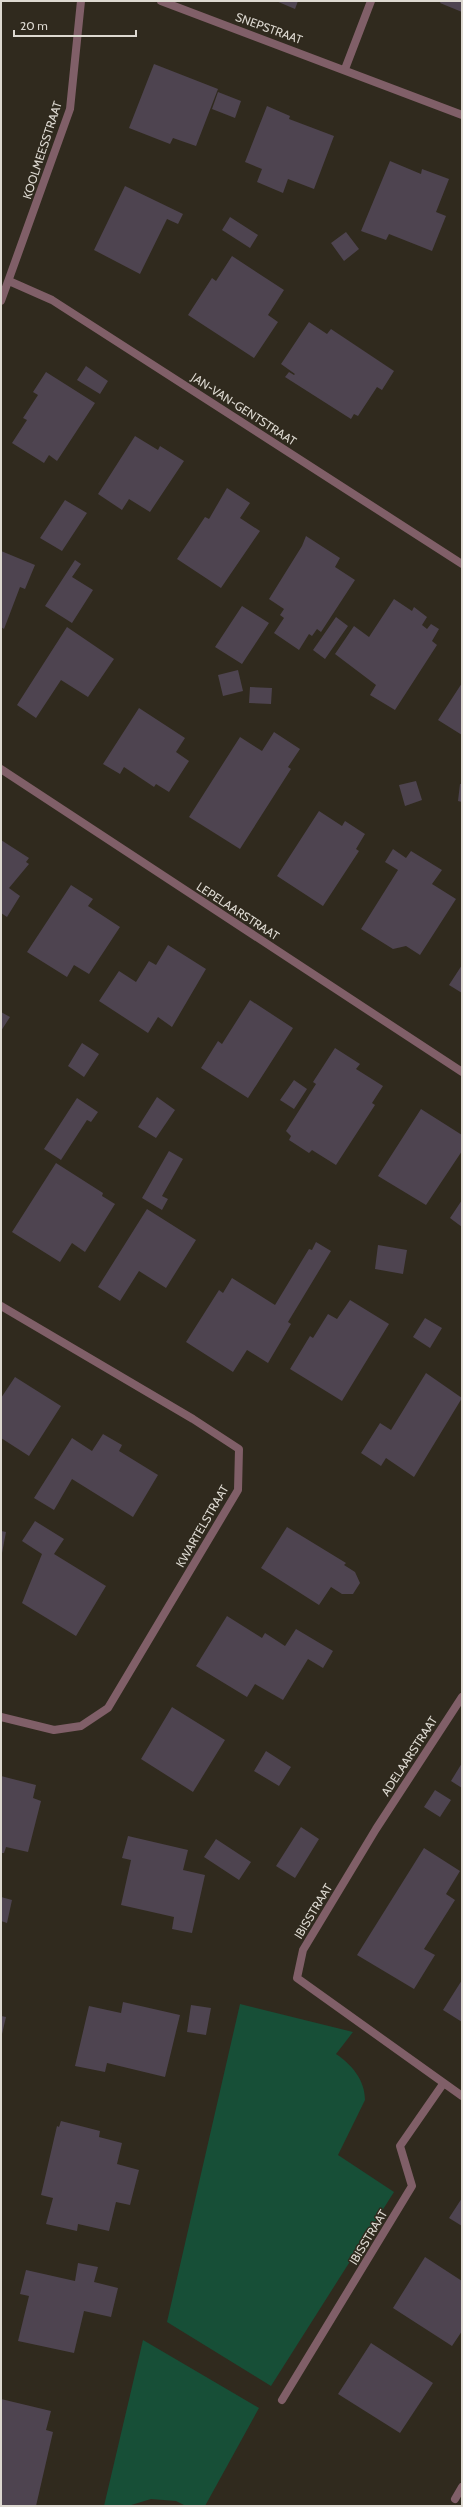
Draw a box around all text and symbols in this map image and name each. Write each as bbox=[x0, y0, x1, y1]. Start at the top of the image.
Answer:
street label: SNEPSTRAAT bbox=[233, 9, 305, 47]
scale bar bbox=[14, 12, 136, 38]
text: 20 m bbox=[20, 18, 48, 33]
street label: KOOLMEESSTRAAT bbox=[19, 99, 65, 201]
street label: JAN-VAN-GENTSTRAAT bbox=[188, 369, 300, 449]
street label: LEPELAARSTRAAT bbox=[194, 879, 283, 944]
street label: KWARTELSTRAAT bbox=[172, 1482, 232, 1570]
street label: ADELAARSTRAAT bbox=[378, 1713, 441, 1799]
street label: IBISSTRAAT bbox=[291, 1880, 336, 1941]
street label: IBISSTRAAT bbox=[346, 2206, 391, 2267]

